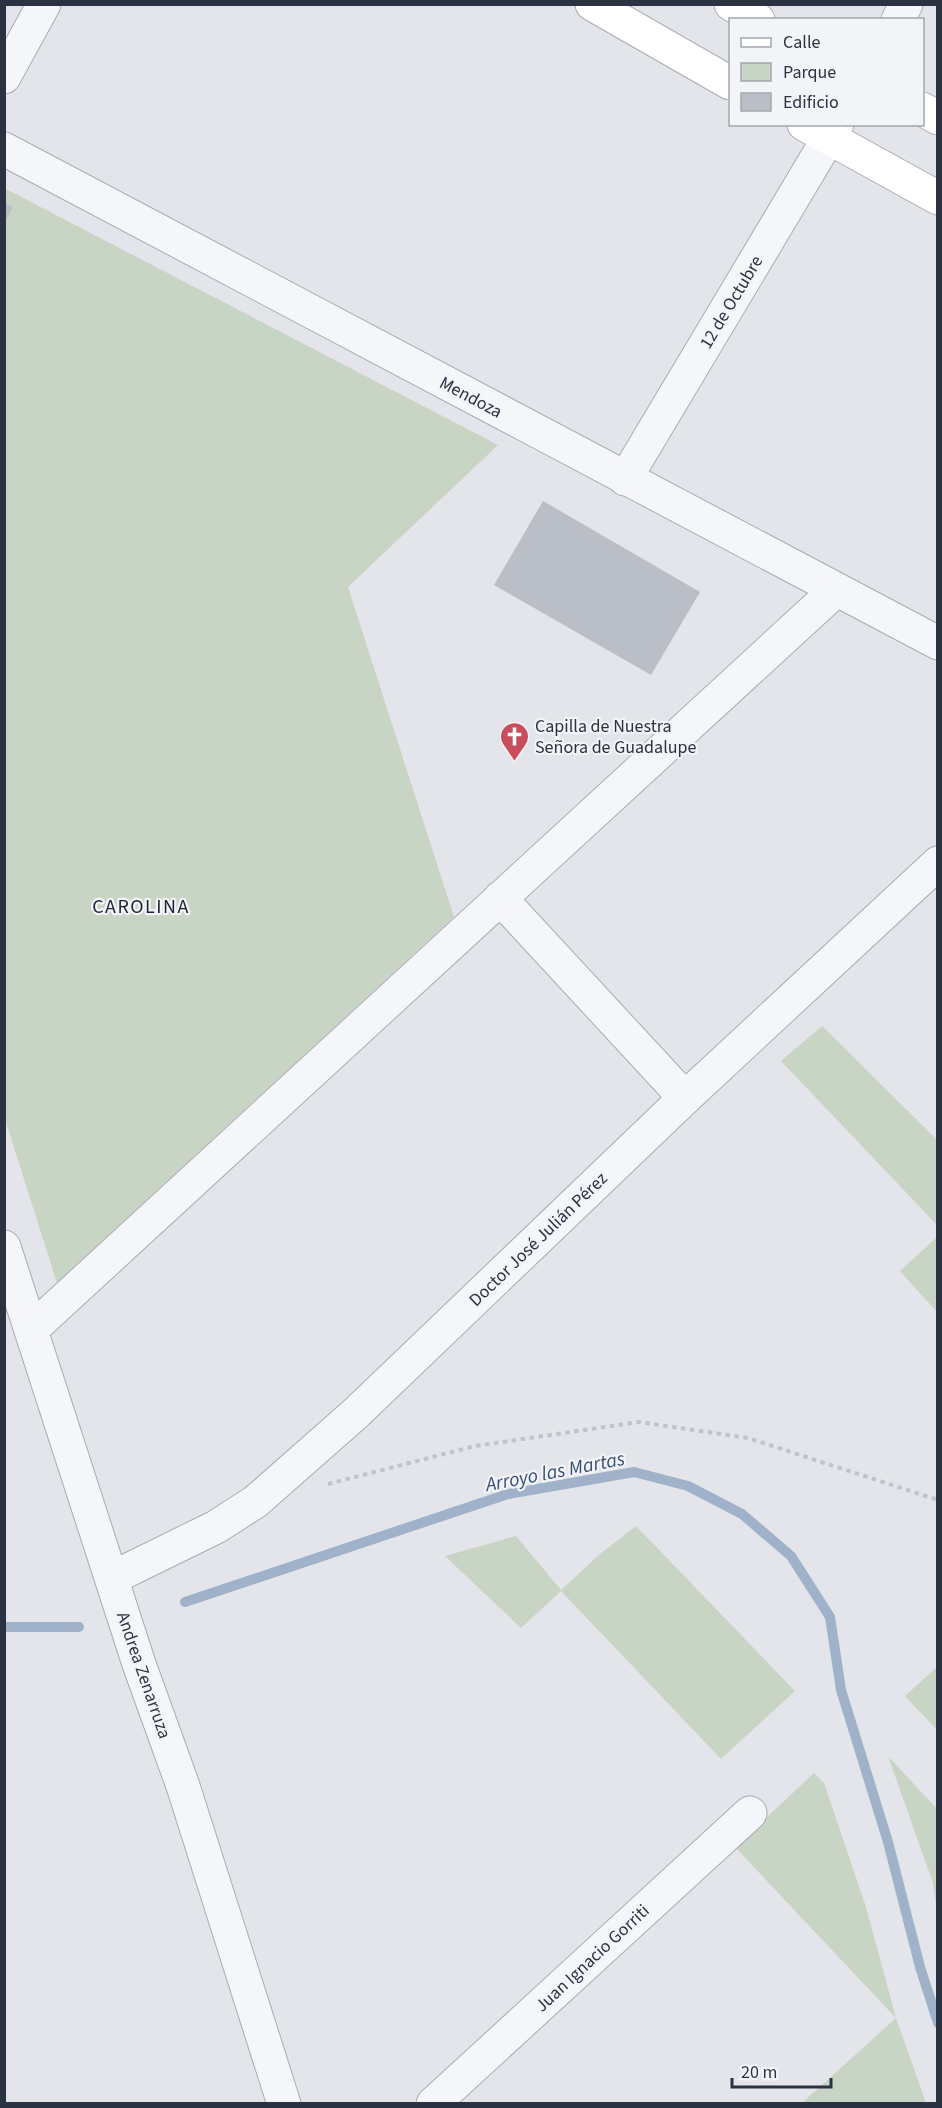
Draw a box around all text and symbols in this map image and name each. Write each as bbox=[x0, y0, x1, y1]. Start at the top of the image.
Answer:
legend bbox=[729, 18, 924, 126]
text: Calle bbox=[783, 30, 821, 55]
text: Parque bbox=[783, 60, 836, 85]
text: Edificio bbox=[783, 90, 839, 115]
street label: 12 de Octubre bbox=[694, 251, 769, 354]
street label: Mendoza bbox=[435, 370, 507, 424]
place label: Capilla de Nuestra Señora de Guadalupe bbox=[535, 714, 697, 760]
church icon: Capilla de Nuestra Señora de Guadalupe bbox=[498, 720, 530, 762]
district label: CAROLINA bbox=[92, 893, 190, 921]
street label: Doctor José Julián Pérez bbox=[463, 1166, 613, 1312]
water label: Arroyo las Martas bbox=[481, 1445, 627, 1500]
street label: Andrea Zenarruza bbox=[110, 1608, 177, 1742]
street label: Juan Ignacio Gorriti bbox=[530, 1899, 655, 2018]
scale bar bbox=[732, 2051, 831, 2089]
text: 20 m bbox=[741, 2060, 777, 2085]

